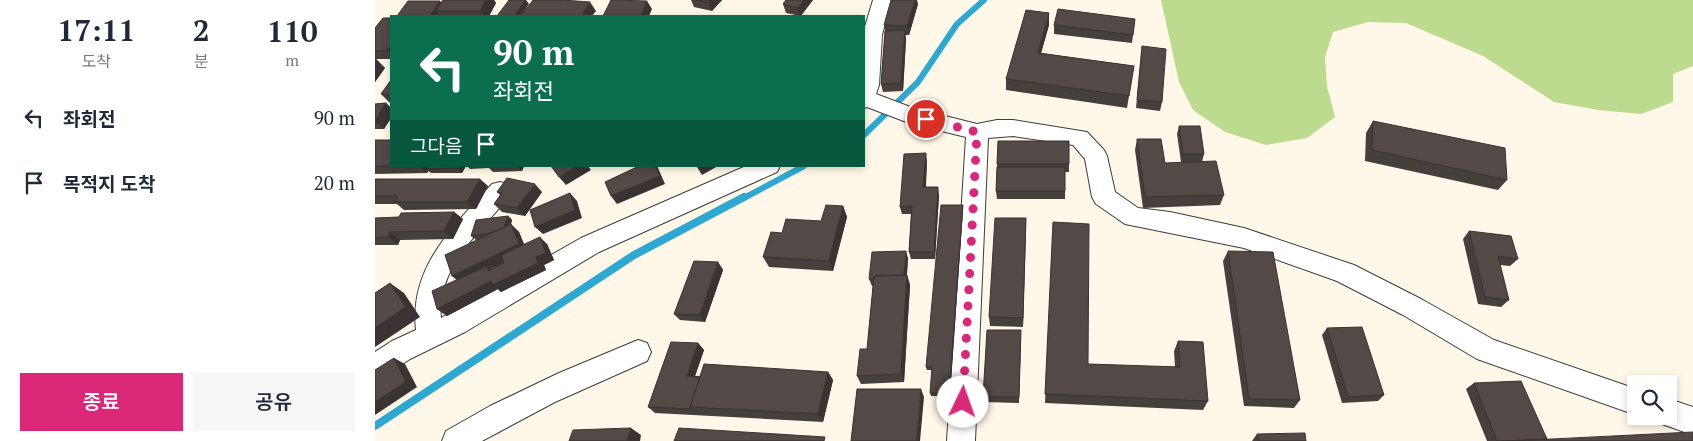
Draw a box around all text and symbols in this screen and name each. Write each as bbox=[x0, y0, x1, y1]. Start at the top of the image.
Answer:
text: 17:11 bbox=[57, 10, 135, 50]
text: 2 bbox=[193, 10, 210, 50]
text: 110 bbox=[267, 11, 318, 51]
text: 90 m bbox=[493, 29, 574, 75]
icon: left bbox=[410, 35, 475, 100]
text: m bbox=[285, 49, 299, 71]
text: 도착 bbox=[82, 50, 111, 72]
text: 분 bbox=[194, 50, 208, 72]
text: 좌회전 bbox=[493, 76, 554, 105]
pin bbox=[905, 98, 947, 140]
icon: left bbox=[20, 104, 48, 132]
text: 90 m bbox=[314, 105, 355, 130]
icon: arrive bbox=[912, 105, 940, 133]
text: 좌회전 bbox=[63, 106, 115, 131]
icon: arrive bbox=[472, 130, 500, 158]
text: 그다음 bbox=[410, 133, 462, 158]
icon: arrive bbox=[20, 169, 48, 197]
text: 20 m bbox=[314, 170, 355, 195]
text: 목적지 도착 bbox=[63, 171, 156, 196]
button: 종료 bbox=[20, 373, 183, 431]
button: 공유 bbox=[193, 373, 355, 431]
position arrow bbox=[936, 375, 988, 427]
map controls bbox=[1627, 375, 1677, 425]
button: search bbox=[1627, 375, 1677, 425]

